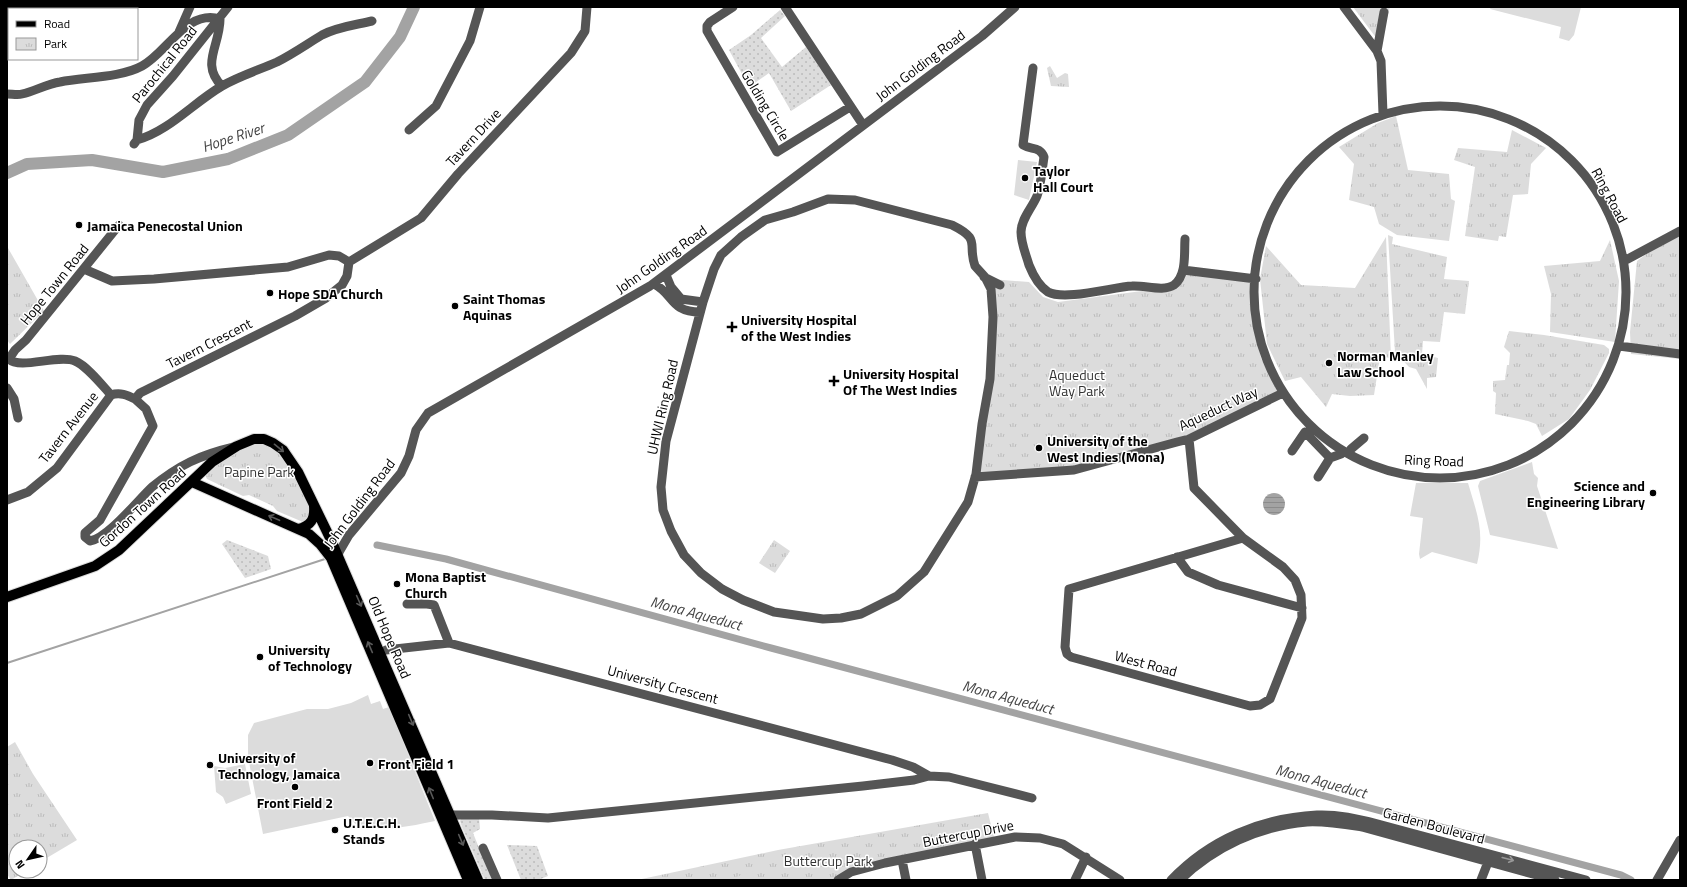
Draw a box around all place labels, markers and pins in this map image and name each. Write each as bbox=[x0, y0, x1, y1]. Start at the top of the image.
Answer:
place label: Taylor Hall Court bbox=[1033, 160, 1093, 197]
marker: Taylor Hall Court bbox=[1020, 173, 1030, 183]
place label: Jamaica Penecostal Union bbox=[87, 215, 243, 236]
marker: Jamaica Penecostal Union bbox=[74, 220, 84, 230]
place label: Hope SDA Church bbox=[278, 283, 383, 304]
marker: Hope SDA Church bbox=[265, 288, 275, 298]
place label: Saint Thomas Aquinas bbox=[463, 288, 546, 325]
marker: Saint Thomas Aquinas bbox=[450, 301, 460, 311]
place label: University Hospital of the West Indies bbox=[741, 309, 857, 346]
marker: University Hospital of the West Indies bbox=[726, 321, 738, 333]
place label: Norman Manley Law School bbox=[1337, 345, 1434, 382]
marker: Norman Manley Law School bbox=[1324, 358, 1334, 368]
place label: University Hospital Of The West Indies bbox=[843, 363, 959, 400]
marker: University Hospital Of The West Indies bbox=[828, 375, 840, 387]
place label: University of the West Indies (Mona) bbox=[1047, 430, 1164, 467]
marker: University of the West Indies (Mona) bbox=[1034, 443, 1044, 453]
place label: Science and Engineering Library bbox=[1527, 475, 1645, 512]
marker: Science and Engineering Library bbox=[1648, 488, 1658, 498]
place label: Mona Baptist Church bbox=[405, 566, 486, 603]
marker: Mona Baptist Church bbox=[392, 579, 402, 589]
place label: University of Technology bbox=[268, 639, 352, 676]
marker: University of Technology bbox=[255, 652, 265, 662]
place label: University of Technology, Jamaica bbox=[218, 747, 340, 784]
place label: Front Field 1 bbox=[378, 753, 454, 774]
marker: Front Field 1 bbox=[365, 758, 375, 768]
marker: University of Technology, Jamaica bbox=[205, 760, 215, 770]
marker: Front Field 2 bbox=[290, 782, 300, 792]
place label: Front Field 2 bbox=[257, 792, 333, 813]
place label: U.T.E.C.H. Stands bbox=[343, 812, 401, 849]
marker: U.T.E.C.H. Stands bbox=[330, 825, 340, 835]

